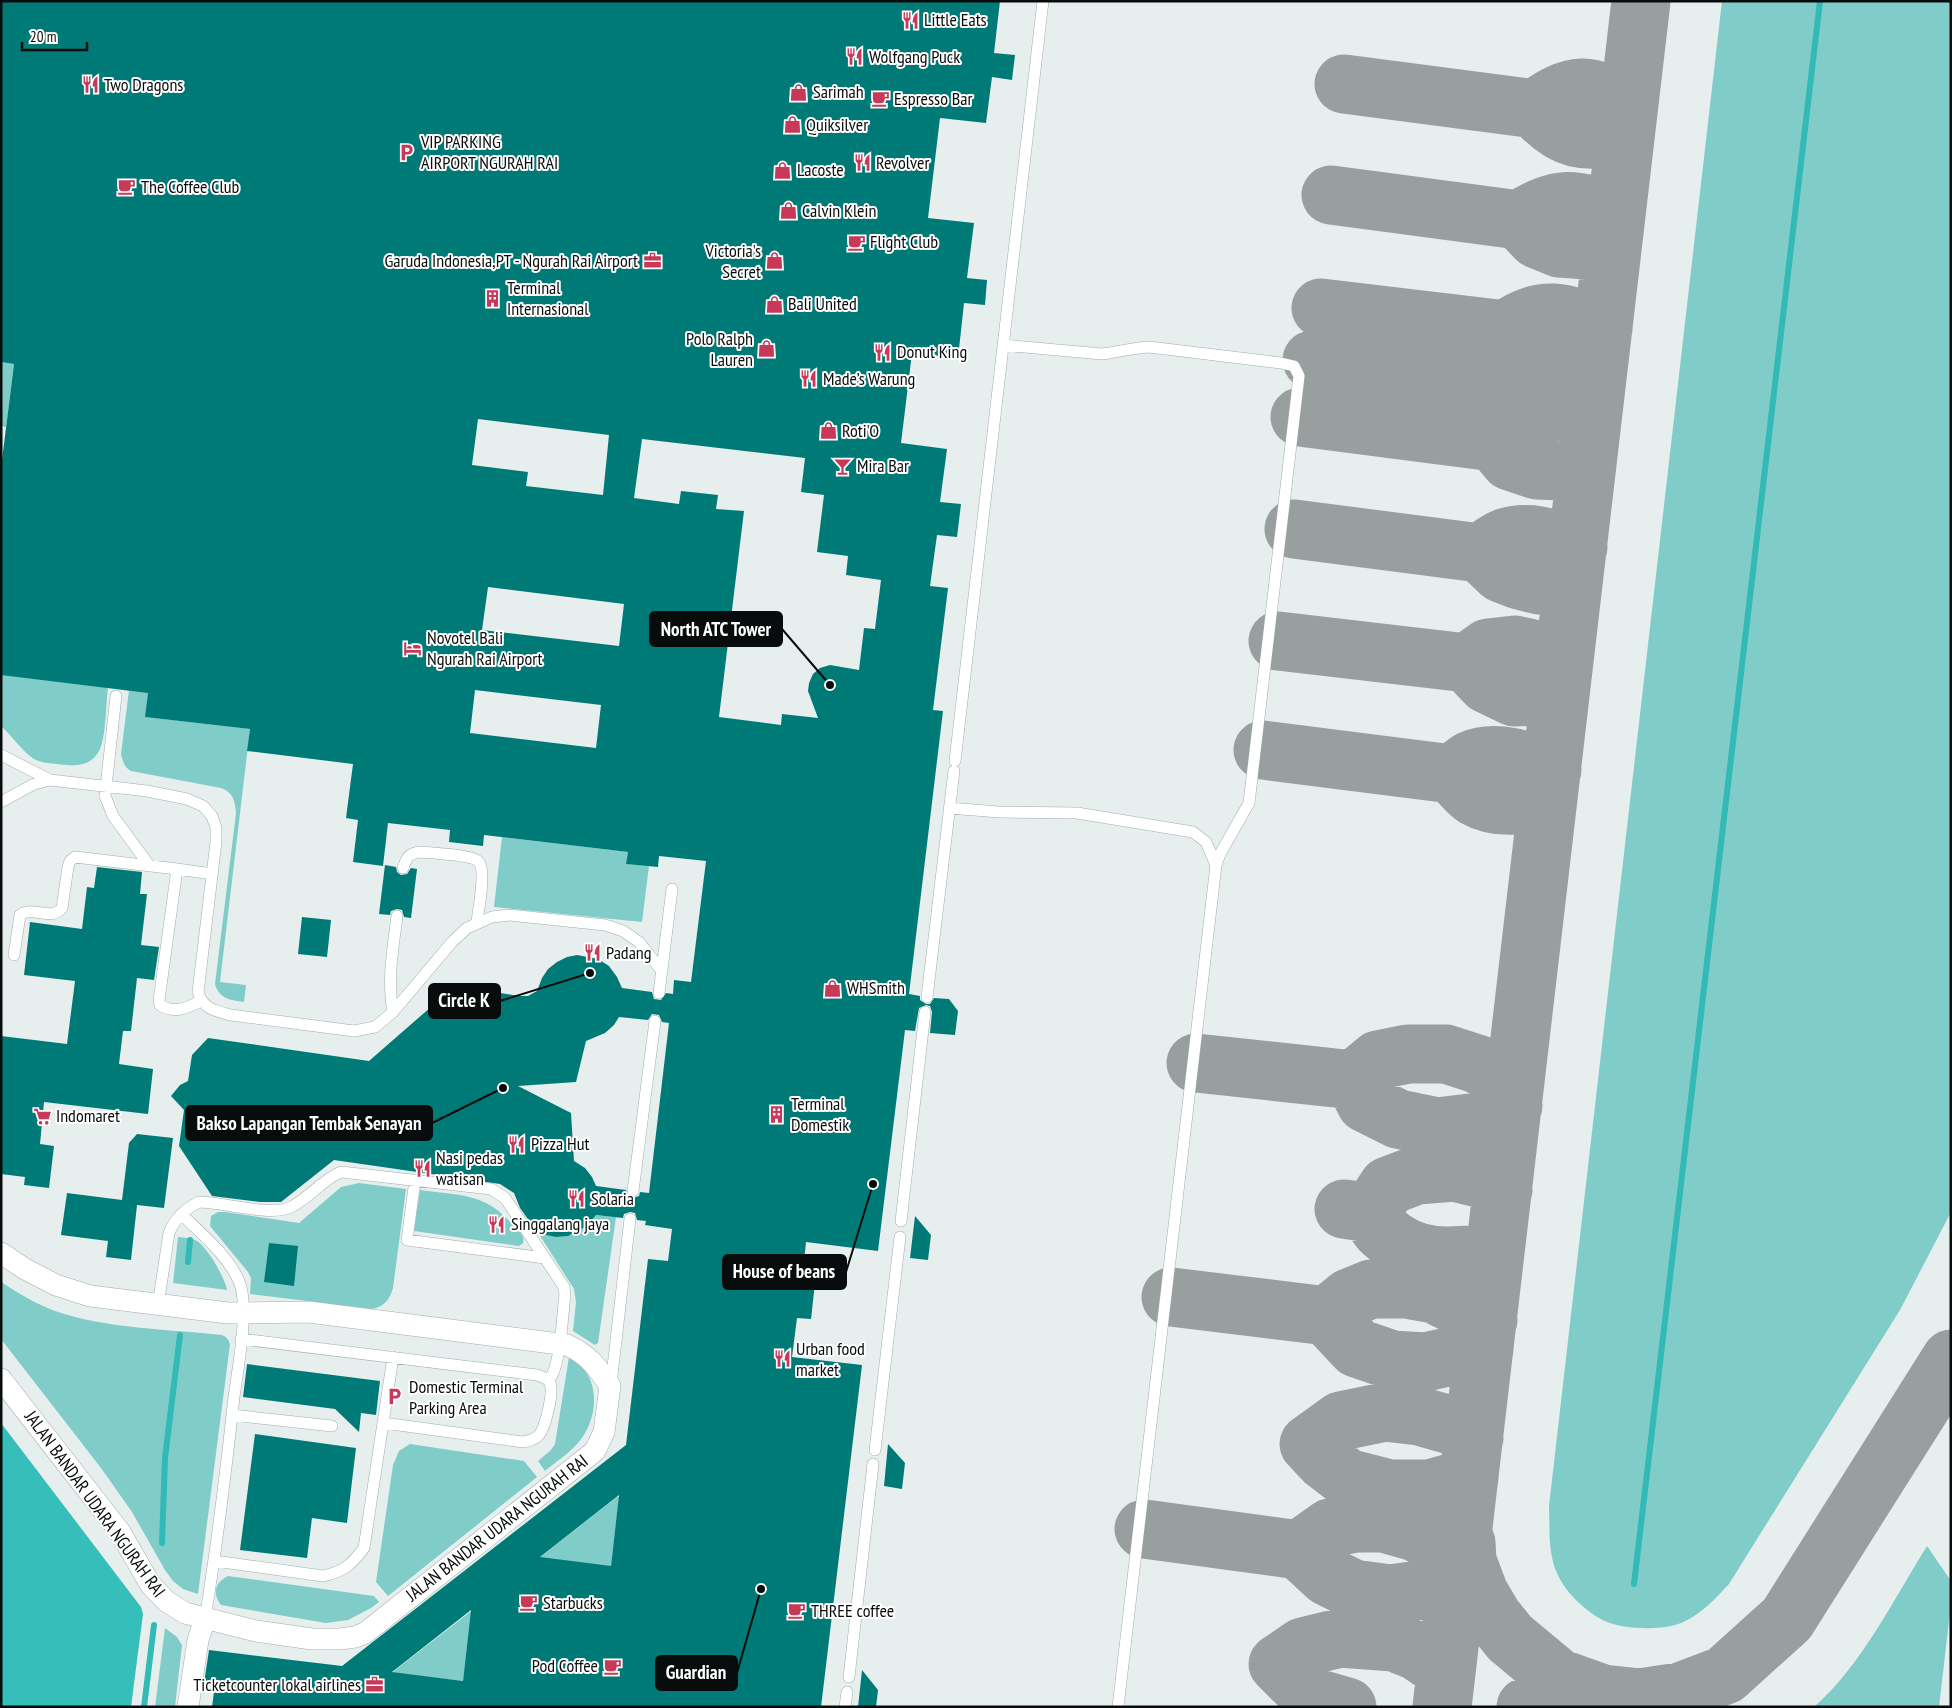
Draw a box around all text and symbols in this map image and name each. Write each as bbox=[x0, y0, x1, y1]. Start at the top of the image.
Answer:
place label: Little Eats bbox=[924, 8, 987, 31]
restaurant icon: Little Eats bbox=[900, 10, 920, 30]
scale bar bbox=[22, 20, 88, 52]
text: 20 m bbox=[30, 27, 56, 46]
place label: Wolfgang Puck bbox=[869, 45, 960, 68]
restaurant icon: Wolfgang Puck bbox=[845, 47, 865, 67]
place label: Two Dragons bbox=[104, 73, 183, 96]
restaurant icon: Two Dragons bbox=[80, 75, 100, 95]
place label: Sarimah bbox=[813, 80, 864, 103]
shop icon: Sarimah bbox=[789, 82, 809, 102]
place label: Espresso Bar bbox=[894, 87, 972, 110]
cafe icon: Espresso Bar bbox=[870, 89, 890, 109]
place label: Quiksilver bbox=[806, 113, 868, 136]
shop icon: Quiksilver bbox=[782, 115, 802, 135]
place label: VIP PARKING AIRPORT NGURAH RAI bbox=[420, 130, 558, 174]
parking icon: VIP PARKING AIRPORT NGURAH RAI bbox=[397, 142, 417, 162]
place label: Revolver bbox=[876, 151, 929, 174]
restaurant icon: Revolver bbox=[852, 153, 872, 173]
place label: Lacoste bbox=[797, 158, 844, 181]
shop icon: Lacoste bbox=[773, 160, 793, 180]
place label: The Coffee Club bbox=[141, 175, 239, 198]
cafe icon: The Coffee Club bbox=[117, 177, 137, 197]
place label: Calvin Klein bbox=[802, 199, 876, 222]
shop icon: Calvin Klein bbox=[778, 201, 798, 221]
place label: Flight Club bbox=[870, 230, 938, 253]
cafe icon: Flight Club bbox=[846, 232, 866, 252]
place label: Victoria's Secret bbox=[705, 239, 761, 283]
place label: Garuda Indonesia,PT - Ngurah Rai Airport bbox=[384, 249, 638, 272]
office icon: Garuda Indonesia,PT - Ngurah Rai Airport bbox=[642, 251, 662, 271]
shop icon: Victoria's Secret bbox=[765, 251, 785, 271]
place label: Terminal Internasional bbox=[507, 276, 589, 320]
building icon: Terminal Internasional bbox=[483, 288, 503, 308]
place label: Bali United bbox=[788, 292, 857, 315]
shop icon: Bali United bbox=[764, 294, 784, 314]
place label: Polo Ralph Lauren bbox=[686, 327, 753, 371]
shop icon: Polo Ralph Lauren bbox=[757, 339, 777, 359]
place label: Donut King bbox=[897, 340, 967, 363]
restaurant icon: Donut King bbox=[873, 342, 893, 362]
place label: Made’s Warung bbox=[823, 367, 915, 390]
restaurant icon: Made’s Warung bbox=[799, 369, 819, 389]
place label: Roti'O bbox=[842, 419, 879, 442]
shop icon: Roti'O bbox=[818, 421, 838, 441]
place label: Mira Bar bbox=[857, 454, 909, 477]
bar icon: Mira Bar bbox=[833, 456, 853, 476]
callout: North ATC Tower bbox=[650, 612, 782, 646]
text: North ATC Tower bbox=[661, 617, 772, 641]
place label: Novotel Bali Ngurah Rai Airport bbox=[427, 626, 543, 670]
hotel icon: Novotel Bali Ngurah Rai Airport bbox=[403, 638, 423, 658]
place label: Padang bbox=[606, 941, 652, 964]
restaurant icon: Padang bbox=[582, 943, 602, 963]
place label: WHSmith bbox=[847, 976, 905, 999]
shop icon: WHSmith bbox=[823, 978, 843, 998]
callout: Circle K bbox=[429, 984, 500, 1018]
text: Circle K bbox=[438, 988, 490, 1012]
place label: Terminal Domestik bbox=[791, 1092, 849, 1136]
place label: Indomaret bbox=[56, 1104, 120, 1127]
building icon: Terminal Domestik bbox=[767, 1104, 787, 1124]
supermarket icon: Indomaret bbox=[32, 1106, 52, 1126]
callout: Bakso Lapangan Tembak Senayan bbox=[186, 1106, 432, 1140]
text: Bakso Lapangan Tembak Senayan bbox=[197, 1111, 421, 1135]
place label: Pizza Hut bbox=[531, 1132, 589, 1155]
restaurant icon: Pizza Hut bbox=[507, 1134, 527, 1154]
place label: Nasi pedas watisan bbox=[436, 1146, 503, 1190]
restaurant icon: Nasi pedas watisan bbox=[412, 1158, 432, 1178]
place label: Solaria bbox=[591, 1187, 634, 1210]
restaurant icon: Solaria bbox=[567, 1189, 587, 1209]
place label: Singgalang jaya bbox=[511, 1212, 609, 1235]
restaurant icon: Singgalang jaya bbox=[487, 1214, 507, 1234]
callout: House of beans bbox=[723, 1255, 846, 1289]
text: House of beans bbox=[733, 1259, 836, 1283]
place label: Urban food market bbox=[796, 1337, 865, 1381]
restaurant icon: Urban food market bbox=[772, 1349, 792, 1369]
place label: Domestic Terminal Parking Area bbox=[409, 1375, 524, 1419]
parking icon: Domestic Terminal Parking Area bbox=[385, 1387, 405, 1407]
street label: JALAN BANDAR UDARA NGURAH RAI bbox=[19, 1405, 171, 1602]
street label: JALAN BANDAR UDARA NGURAH RAI bbox=[400, 1449, 592, 1607]
place label: Starbucks bbox=[543, 1591, 603, 1614]
cafe icon: Starbucks bbox=[519, 1593, 539, 1613]
place label: THREE coffee bbox=[811, 1599, 894, 1622]
cafe icon: THREE coffee bbox=[787, 1601, 807, 1621]
place label: Pod Coffee bbox=[532, 1654, 598, 1677]
cafe icon: Pod Coffee bbox=[602, 1656, 622, 1676]
callout: Guardian bbox=[656, 1656, 737, 1690]
text: Guardian bbox=[666, 1660, 726, 1684]
place label: Ticketcounter lokal airlines bbox=[193, 1673, 361, 1696]
office icon: Ticketcounter lokal airlines bbox=[365, 1675, 385, 1695]

